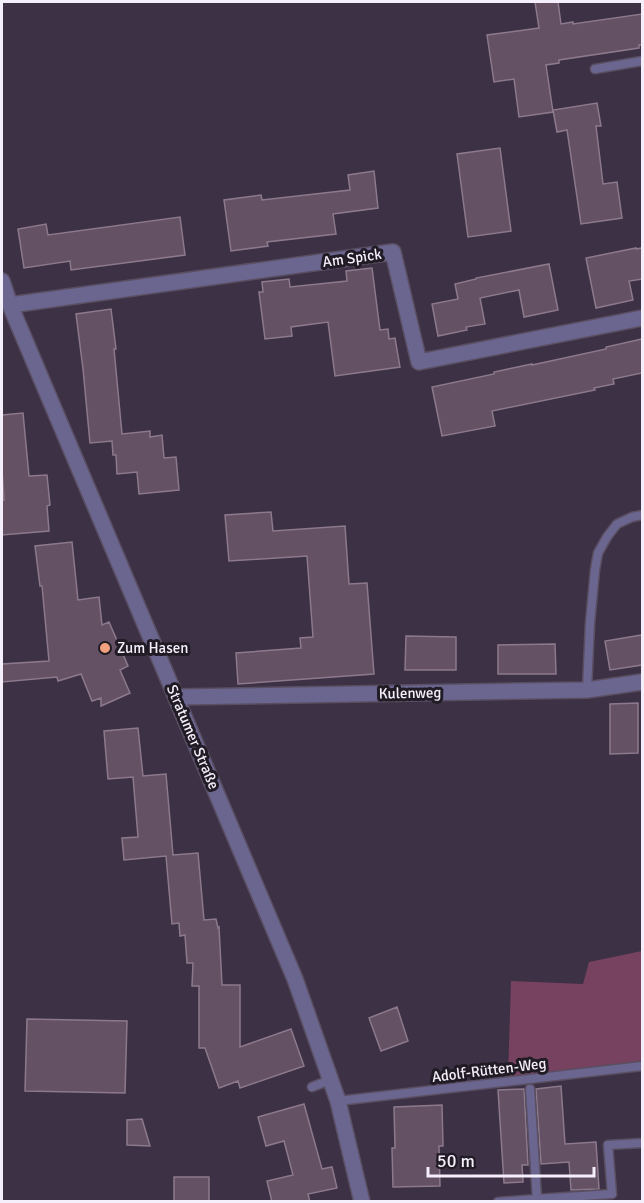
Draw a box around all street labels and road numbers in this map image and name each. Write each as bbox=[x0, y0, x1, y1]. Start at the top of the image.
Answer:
street label: Am Spick bbox=[321, 245, 383, 271]
street label: Stratumer Straße bbox=[163, 682, 223, 792]
street label: Kulenweg bbox=[379, 683, 442, 703]
street label: Adolf-Rütten-Weg bbox=[431, 1054, 547, 1086]

